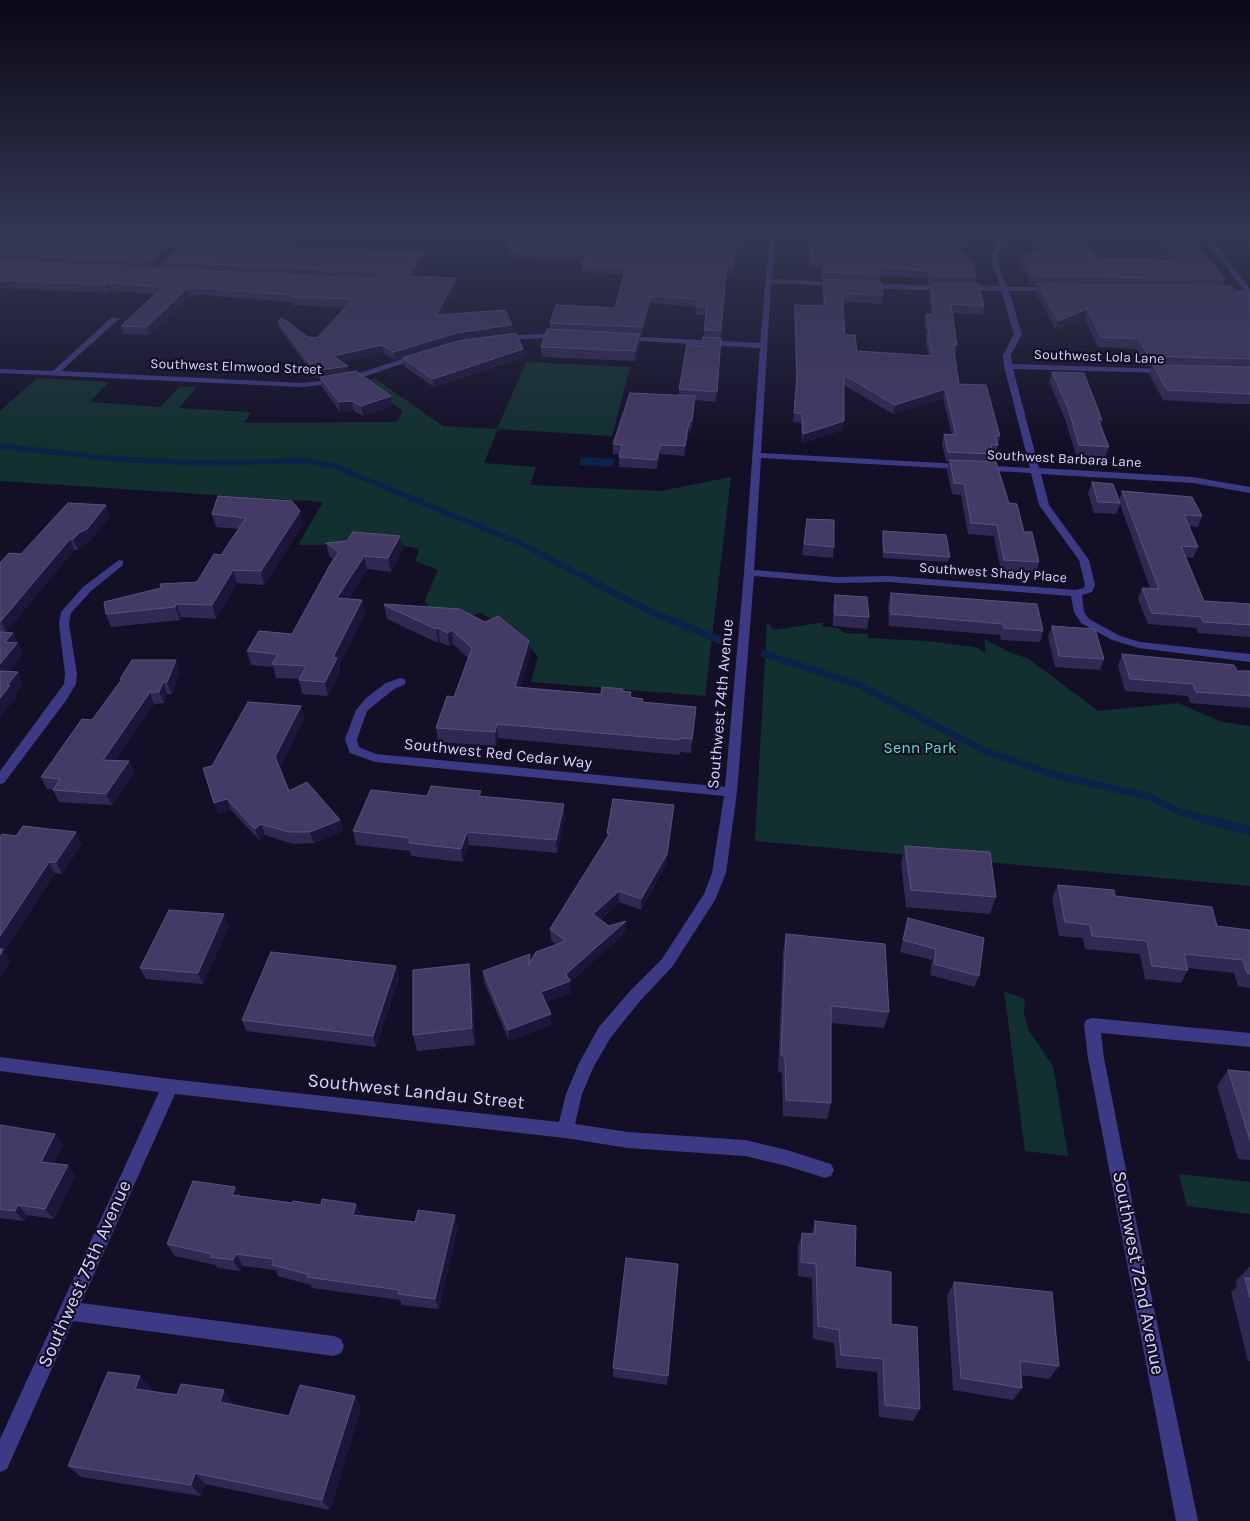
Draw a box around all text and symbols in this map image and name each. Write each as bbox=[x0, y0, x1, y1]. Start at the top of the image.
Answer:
street label: Southwest Lola Lane bbox=[1033, 346, 1165, 368]
street label: Southwest Elmwood Street bbox=[150, 356, 322, 378]
street label: Southwest Barbara Lane bbox=[986, 447, 1142, 471]
street label: Southwest Shady Place bbox=[919, 559, 1067, 587]
street label: Southwest 74th Avenue bbox=[704, 618, 738, 790]
street label: Southwest Red Cedar Way bbox=[403, 735, 593, 773]
park label: Senn Park bbox=[883, 738, 957, 758]
street label: Southwest Landau Street bbox=[306, 1069, 526, 1115]
street label: Southwest 72nd Avenue bbox=[1107, 1169, 1169, 1377]
street label: Southwest 75th Avenue bbox=[33, 1177, 137, 1371]

